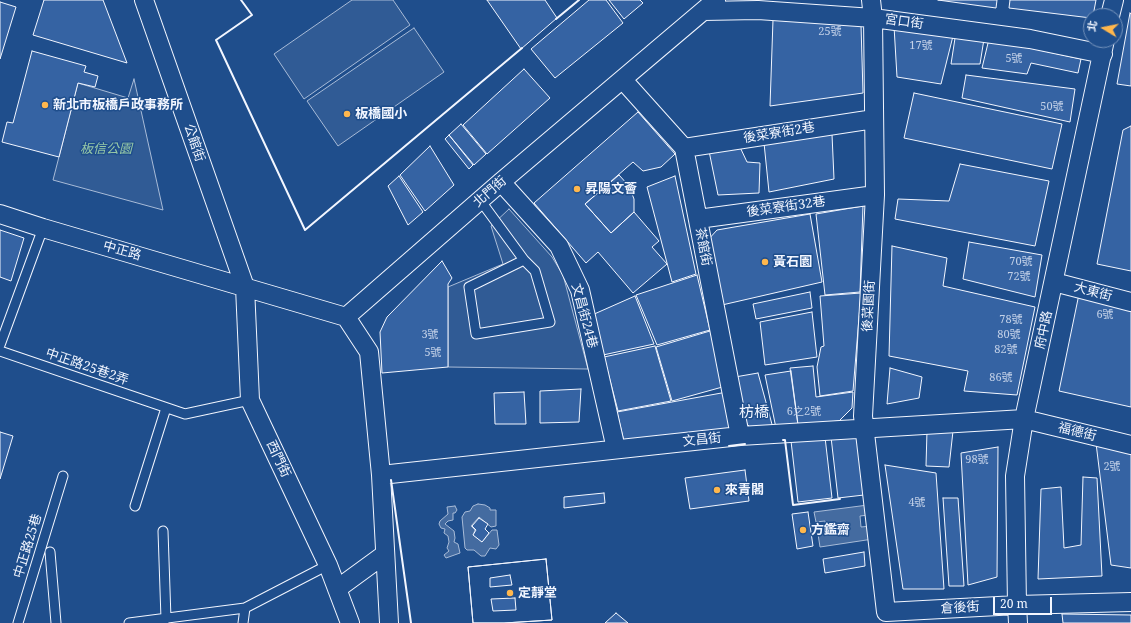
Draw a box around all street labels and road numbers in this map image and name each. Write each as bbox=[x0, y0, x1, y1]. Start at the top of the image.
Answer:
street label: 宮口街 bbox=[884, 12, 924, 32]
street label: 後菜寮街2巷 bbox=[742, 120, 816, 146]
street label: 公館街 bbox=[180, 122, 208, 164]
street label: 北門街 bbox=[470, 173, 510, 211]
street label: 後菜寮街32巷 bbox=[746, 194, 826, 220]
street label: 茶館街 bbox=[692, 226, 714, 268]
street label: 中正路 bbox=[101, 238, 143, 264]
street label: 大東街 bbox=[1072, 279, 1114, 305]
street label: 後菜園街 bbox=[860, 280, 878, 332]
street label: 文昌街24巷 bbox=[568, 282, 600, 350]
street label: 府中路 bbox=[1032, 309, 1056, 351]
street label: 中正路25巷2弄 bbox=[43, 345, 131, 389]
street label: 福德街 bbox=[1056, 420, 1098, 444]
street label: 文昌街 bbox=[682, 430, 722, 450]
street label: 西門街 bbox=[263, 438, 293, 480]
street label: 中正路25巷 bbox=[11, 512, 45, 580]
street label: 倉後街 bbox=[940, 599, 980, 617]

